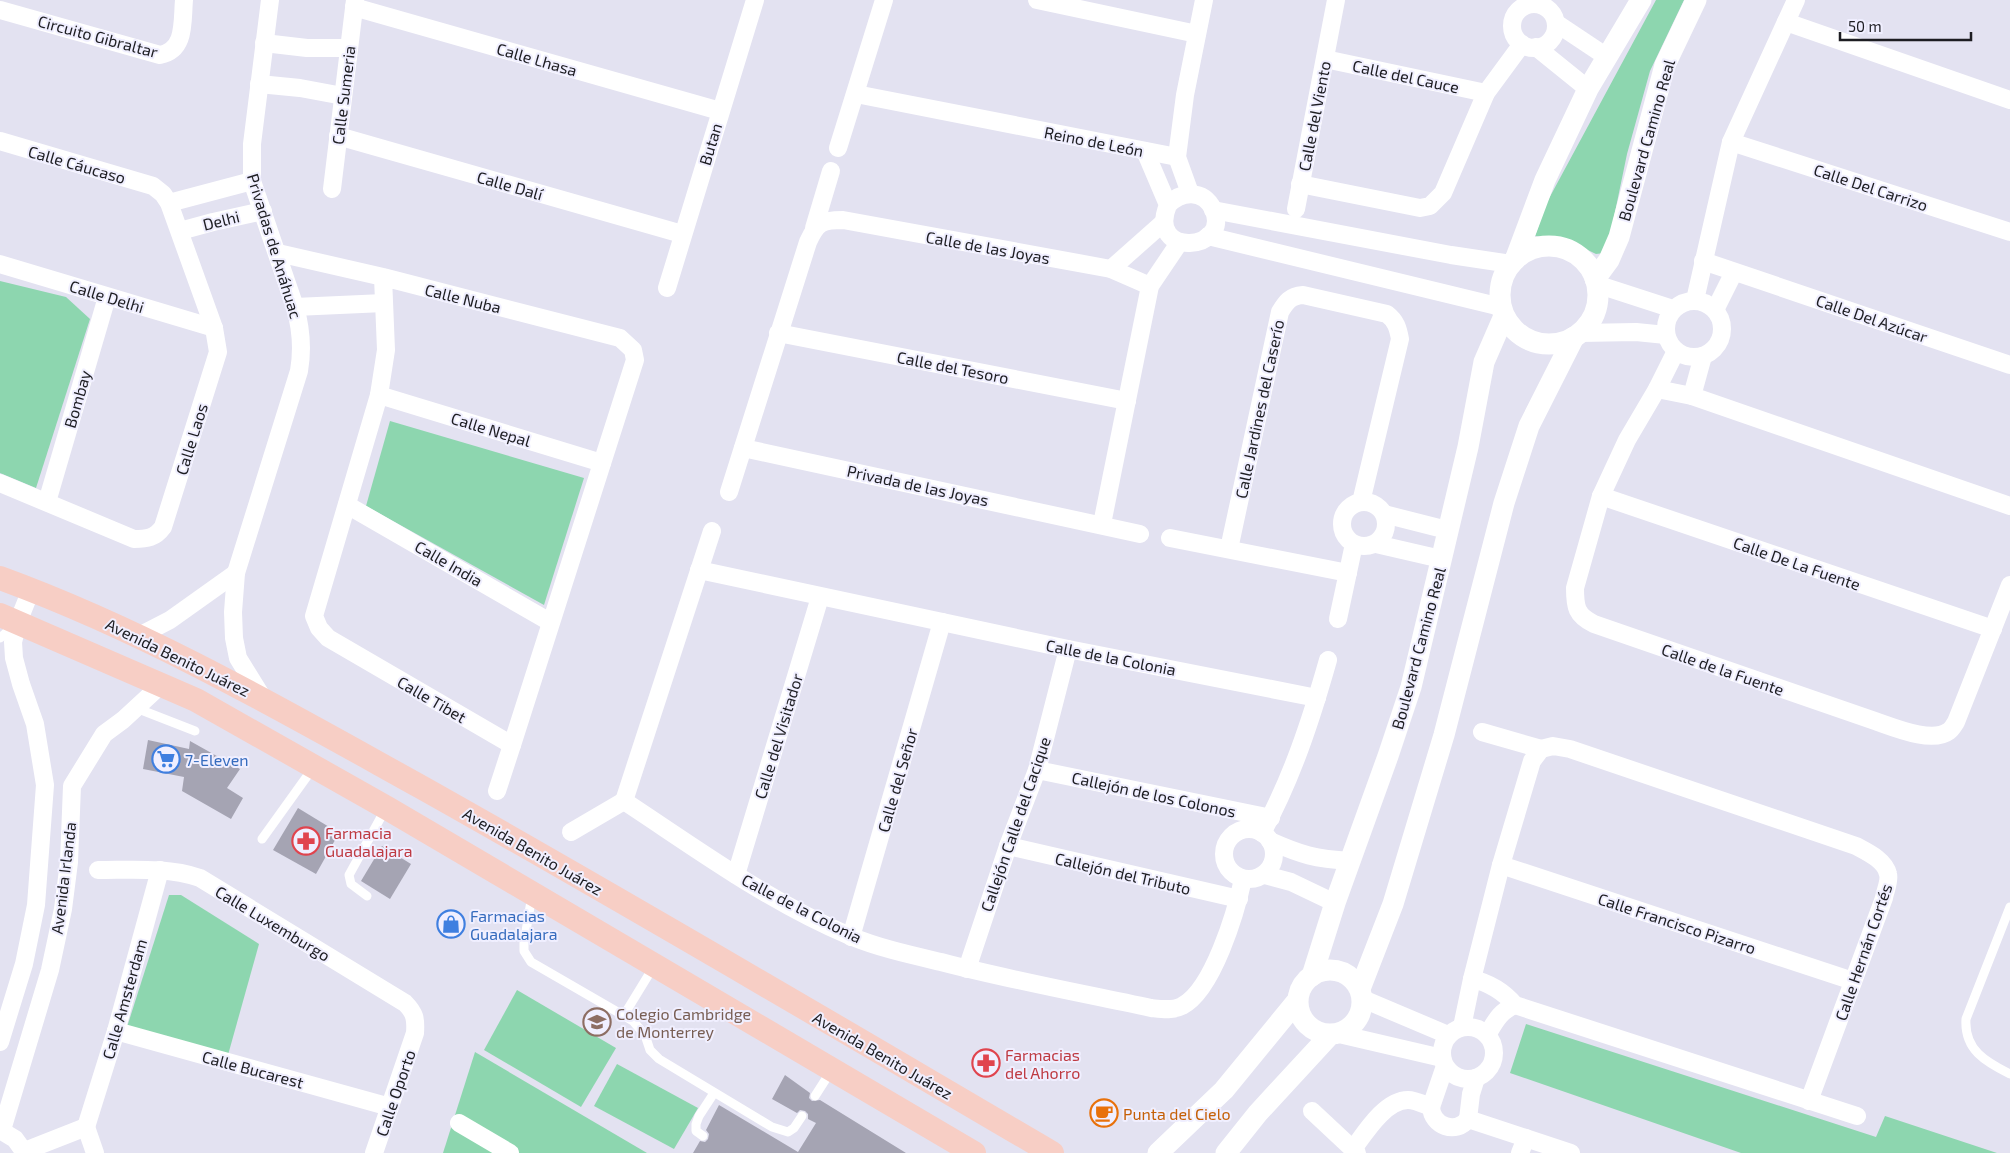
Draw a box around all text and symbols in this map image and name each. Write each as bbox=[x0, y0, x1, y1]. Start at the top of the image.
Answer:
scale bar bbox=[1840, 10, 1971, 42]
street label: Circuito Gibraltar bbox=[36, 11, 161, 61]
text: 50 m bbox=[1848, 17, 1882, 35]
street label: Calle Lhasa bbox=[495, 38, 579, 80]
street label: Calle Sumeria bbox=[328, 44, 358, 146]
street label: Calle del Cauce bbox=[1351, 55, 1461, 97]
street label: Boulevard Camino Real bbox=[1614, 57, 1678, 223]
street label: Calle del Viento bbox=[1294, 59, 1334, 173]
street label: Butan bbox=[695, 121, 725, 167]
street label: Reino de León bbox=[1043, 122, 1145, 160]
street label: Calle Cáucaso bbox=[26, 141, 128, 187]
street label: Calle Del Carrizo bbox=[1812, 160, 1930, 214]
street label: Calle Dalí bbox=[475, 167, 546, 204]
street label: Privadas de Anáhuac bbox=[244, 171, 306, 321]
street label: Delhi bbox=[201, 206, 241, 234]
street label: Calle de las Joyas bbox=[925, 227, 1051, 267]
street label: Calle Delhi bbox=[67, 276, 147, 316]
street label: Calle Nuba bbox=[423, 279, 503, 317]
street label: Calle Del Azúcar bbox=[1814, 290, 1931, 346]
street label: Calle Jardines del Caserío bbox=[1231, 318, 1287, 500]
street label: Calle del Tesoro bbox=[895, 347, 1011, 387]
street label: Bombay bbox=[60, 367, 94, 430]
street label: Calle Laos bbox=[171, 401, 211, 477]
street label: Calle Nepal bbox=[449, 408, 533, 450]
street label: Privada de las Joyas bbox=[845, 461, 991, 509]
street label: Calle De La Fuente bbox=[1731, 532, 1863, 594]
street label: Calle India bbox=[412, 536, 486, 590]
street label: Boulevard Camino Real bbox=[1387, 564, 1449, 731]
street label: Avenida Benito Juárez bbox=[103, 614, 253, 700]
street label: Calle de la Colonia bbox=[1044, 635, 1178, 679]
street label: Calle de la Fuente bbox=[1659, 639, 1787, 699]
street label: Calle del Visitador bbox=[750, 670, 806, 801]
street label: Calle Tibet bbox=[394, 672, 470, 726]
street label: Calle del Señor bbox=[873, 725, 921, 834]
street label: Callejón Calle del Cacique bbox=[976, 734, 1055, 914]
supermarket icon: 7-Eleven bbox=[151, 744, 181, 774]
place label: 7-Eleven bbox=[185, 750, 249, 769]
street label: Callejón de los Colonos bbox=[1070, 767, 1238, 822]
street label: Avenida Benito Juárez bbox=[460, 803, 606, 899]
street label: Avenida Irlanda bbox=[47, 821, 79, 935]
place label: Farmacia Guadalajara bbox=[325, 823, 412, 861]
pharmacy icon: Farmacia Guadalajara bbox=[291, 826, 321, 856]
street label: Callejón del Tributo bbox=[1053, 848, 1193, 899]
street label: Calle de la Colonia bbox=[739, 870, 865, 946]
street label: Calle Luxemburgo bbox=[212, 881, 334, 965]
street label: Calle Hernán Cortés bbox=[1831, 881, 1895, 1023]
street label: Calle Francisco Pizarro bbox=[1596, 889, 1758, 957]
place label: Farmacias Guadalajara bbox=[470, 906, 557, 944]
shop icon: Farmacias Guadalajara bbox=[436, 909, 466, 939]
street label: Calle Amsterdam bbox=[98, 937, 150, 1061]
place label: Colegio Cambridge de Monterrey bbox=[616, 1004, 751, 1041]
school or university icon: Colegio Cambridge de Monterrey bbox=[582, 1007, 612, 1037]
street label: Avenida Benito Juárez bbox=[810, 1007, 956, 1103]
place label: Farmacias del Ahorro bbox=[1005, 1045, 1080, 1082]
street label: Calle Bucarest bbox=[200, 1046, 306, 1092]
street label: Calle Oporto bbox=[371, 1047, 419, 1139]
pharmacy icon: Farmacias del Ahorro bbox=[971, 1048, 1001, 1078]
cafe icon: Punta del Cielo bbox=[1089, 1098, 1119, 1128]
place label: Punta del Cielo bbox=[1123, 1104, 1231, 1123]

